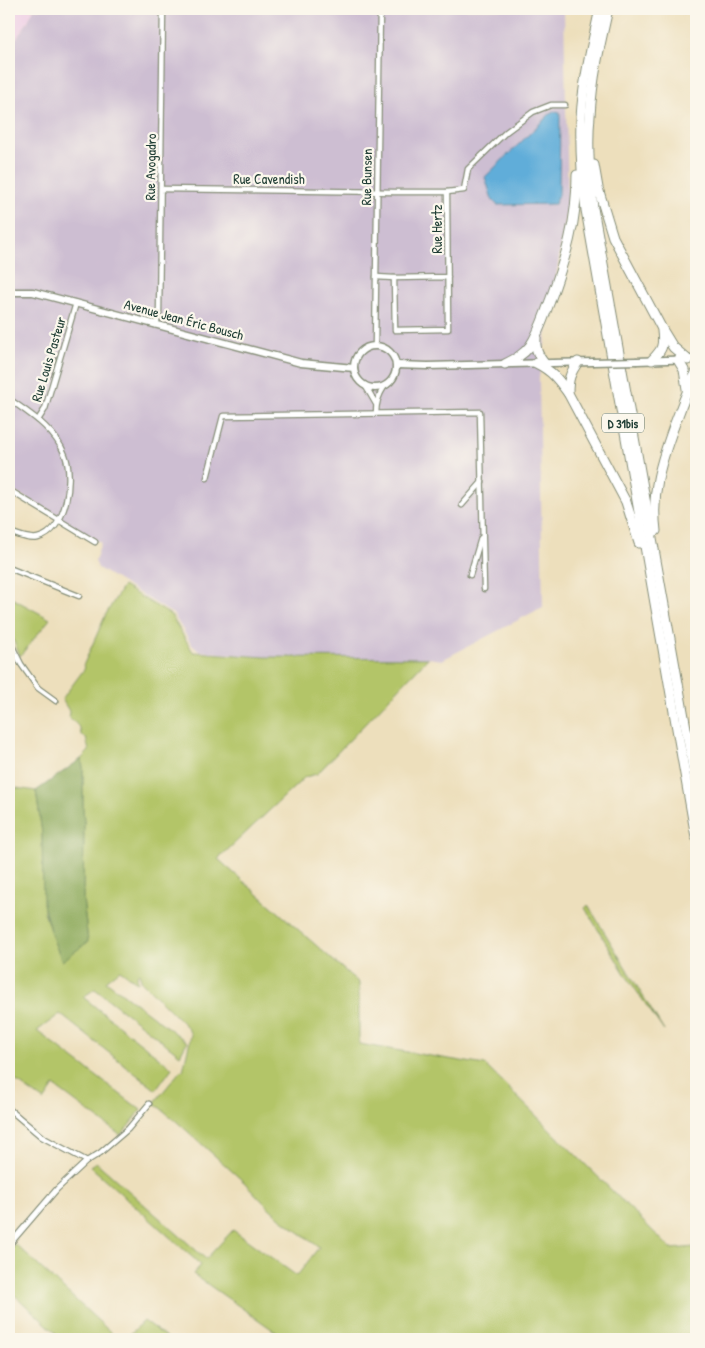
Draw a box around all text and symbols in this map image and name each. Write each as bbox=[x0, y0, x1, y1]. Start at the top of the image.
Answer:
street label: Rue Avogadro bbox=[140, 133, 161, 201]
street label: Rue Bunsen bbox=[356, 148, 376, 206]
street label: Rue Cavendish bbox=[233, 169, 305, 188]
street label: Rue Hertz bbox=[427, 204, 446, 254]
street label: Avenue Jean Éric Bousch bbox=[122, 294, 246, 344]
street label: Rue Louis Pasteur bbox=[26, 314, 70, 404]
road number: D 31bis bbox=[602, 413, 644, 432]

